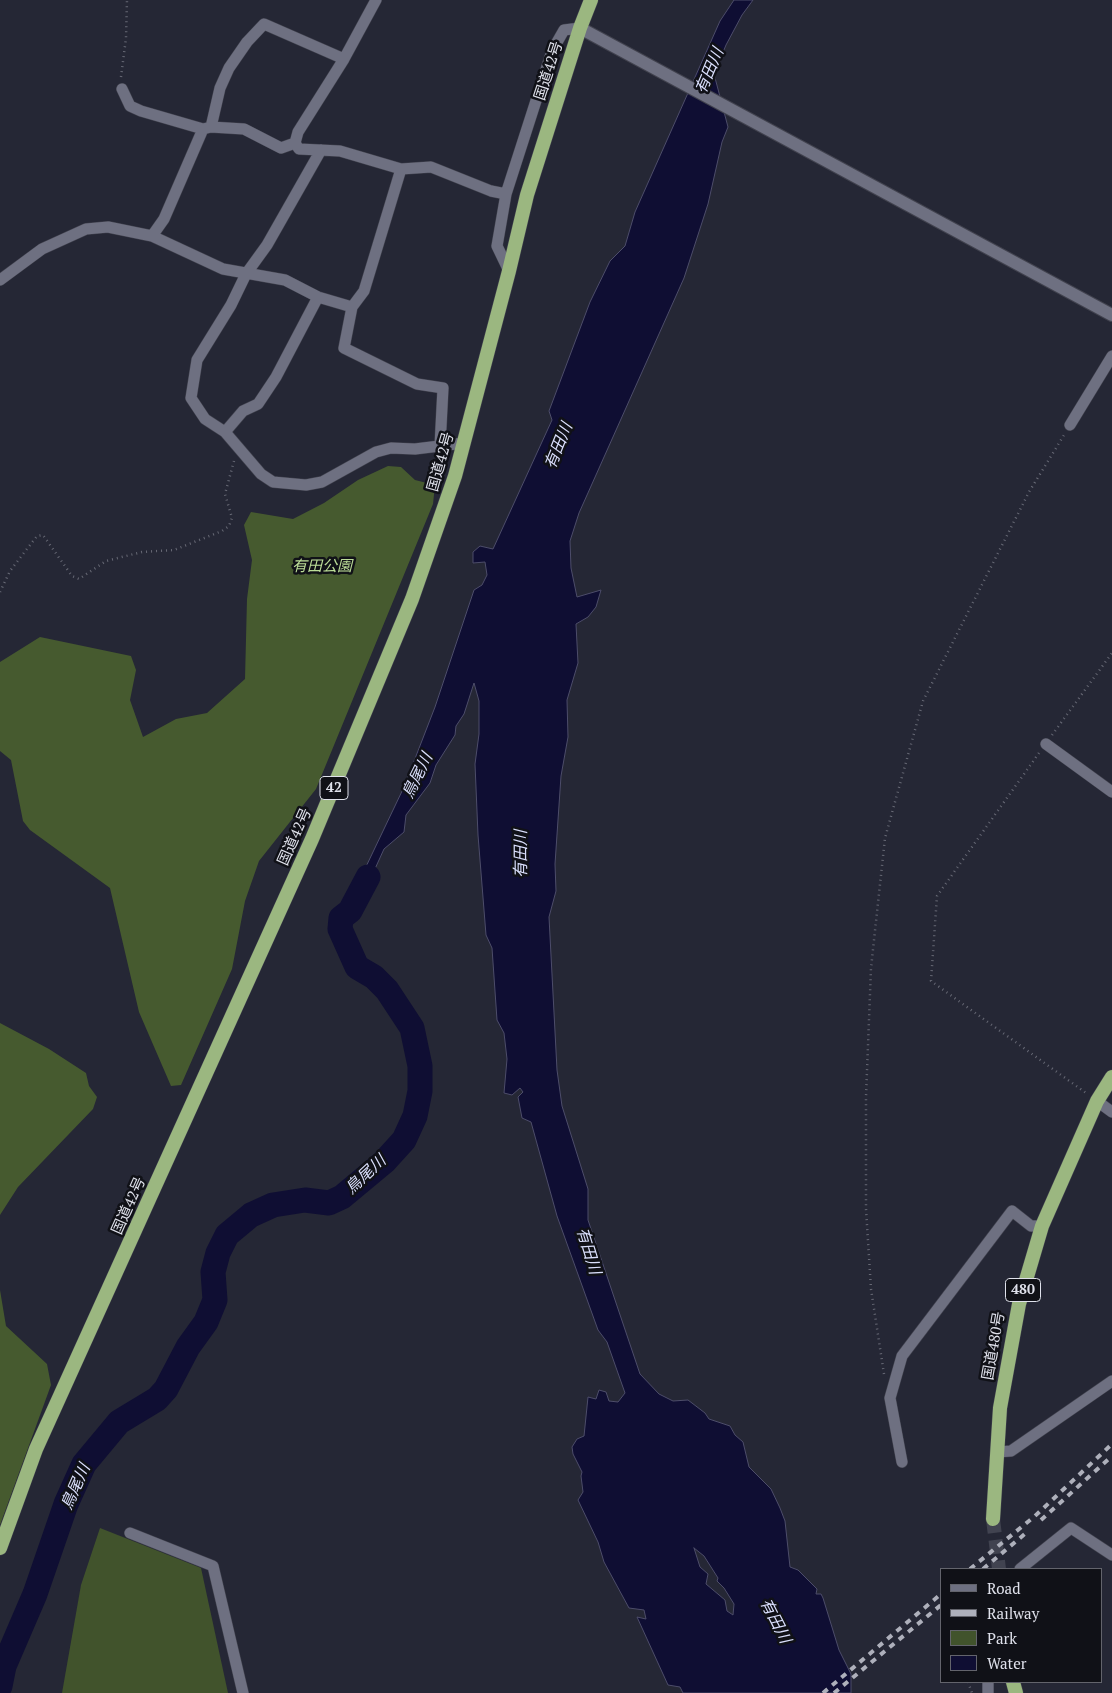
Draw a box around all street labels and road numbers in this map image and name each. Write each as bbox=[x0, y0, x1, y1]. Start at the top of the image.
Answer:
street label: 国道42号 bbox=[531, 39, 567, 103]
street label: 国道42号 bbox=[424, 430, 458, 494]
road number: 42 bbox=[320, 776, 348, 800]
street label: 国道42号 bbox=[274, 805, 316, 869]
street label: 国道42号 bbox=[108, 1174, 150, 1238]
road number: 480 bbox=[1006, 1278, 1040, 1302]
street label: 国道480号 bbox=[979, 1310, 1009, 1382]

